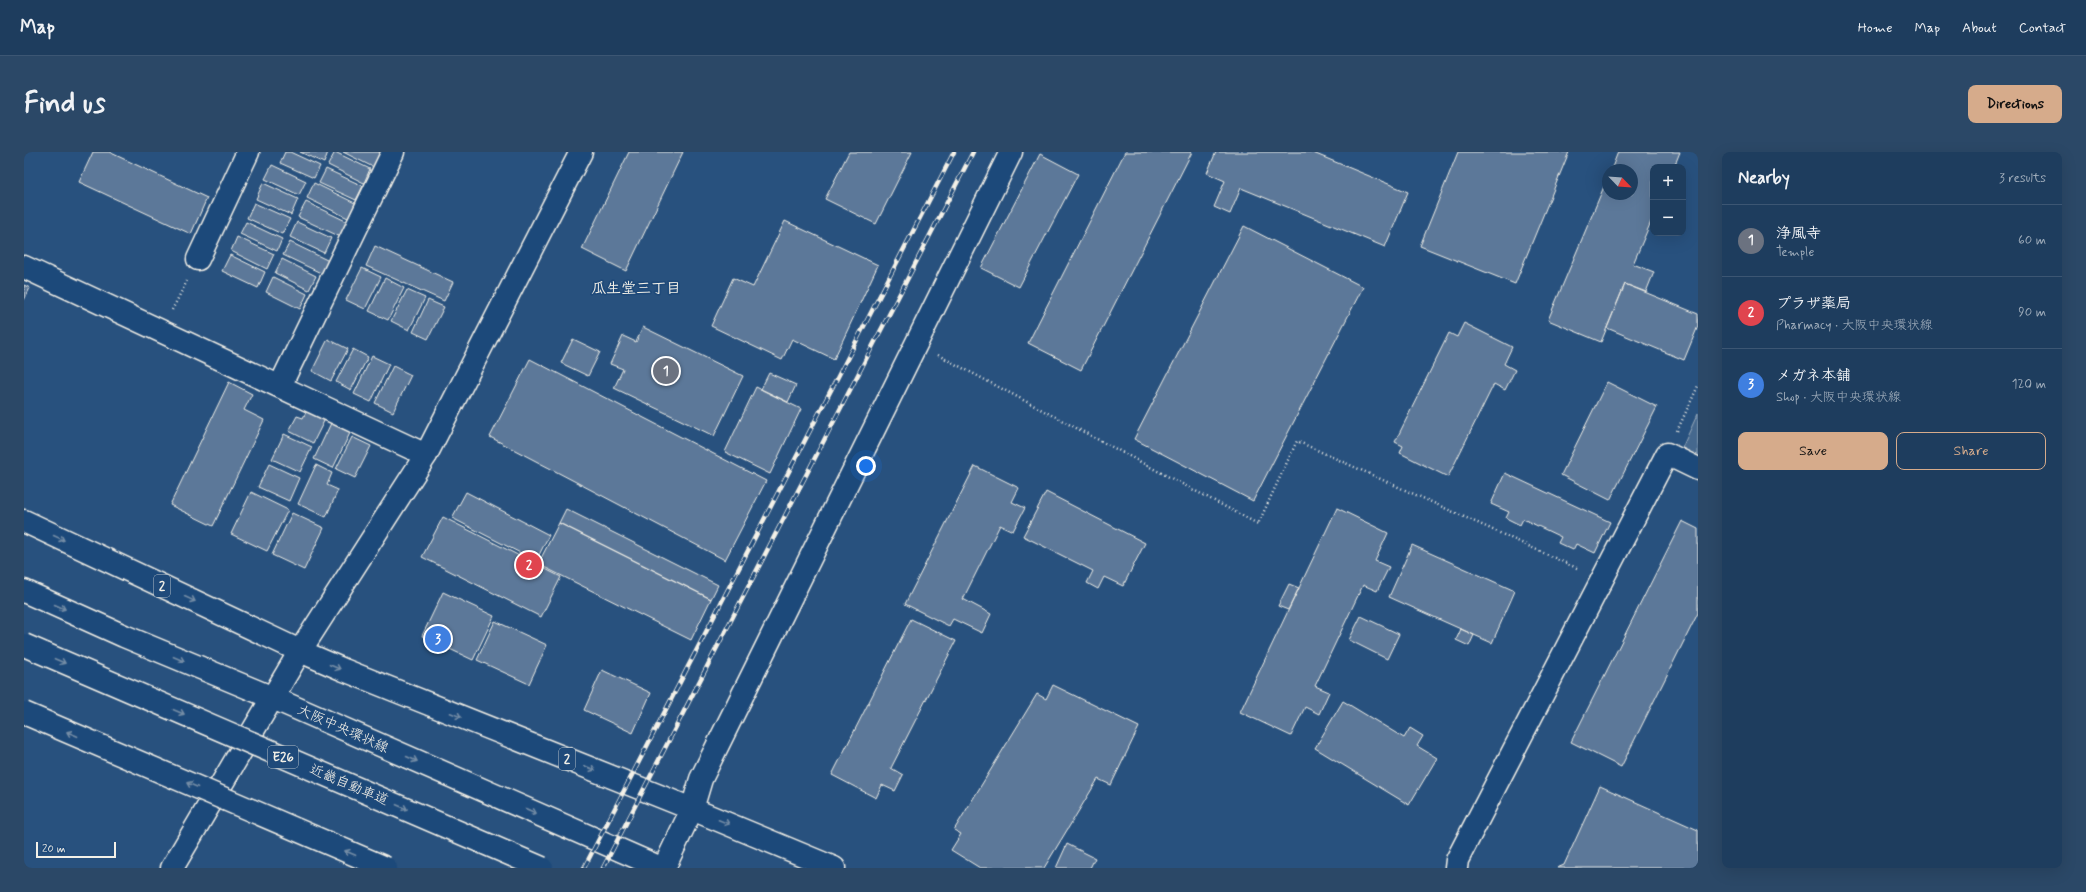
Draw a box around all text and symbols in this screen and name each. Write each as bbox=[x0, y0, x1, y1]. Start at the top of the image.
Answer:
text: Map bbox=[20, 15, 55, 40]
text: Home bbox=[1858, 19, 1892, 37]
text: Map bbox=[1914, 19, 1940, 37]
text: About bbox=[1962, 19, 1997, 37]
text: Contact bbox=[2019, 19, 2066, 37]
button: Directions bbox=[1968, 85, 2062, 123]
text: Find us bbox=[24, 86, 105, 123]
north arrow bbox=[1602, 164, 1638, 200]
map controls bbox=[1650, 164, 1686, 236]
button: + bbox=[1650, 164, 1686, 200]
text: Nearby bbox=[1738, 167, 1790, 189]
text: 3 results bbox=[1999, 170, 2046, 187]
button: − bbox=[1650, 200, 1686, 236]
text: 浄風寺 bbox=[1776, 224, 1821, 244]
text: 1 bbox=[1748, 232, 1754, 249]
text: 60 m bbox=[2018, 232, 2046, 249]
text: Temple bbox=[1776, 244, 1814, 261]
district label: 瓜生堂三丁目 bbox=[591, 279, 681, 299]
text: プラザ薬局 bbox=[1776, 294, 1851, 314]
text: 2 bbox=[1748, 304, 1754, 321]
text: 90 m bbox=[2018, 304, 2046, 321]
text: Pharmacy · 大阪中央環状線 bbox=[1776, 317, 1933, 334]
pin: 1 bbox=[653, 356, 679, 386]
text: メガネ本舗 bbox=[1776, 366, 1851, 386]
text: 3 bbox=[1748, 376, 1754, 393]
text: 120 m bbox=[2012, 376, 2046, 393]
text: Shop · 大阪中央環状線 bbox=[1776, 389, 1901, 406]
button: Save bbox=[1738, 432, 1888, 470]
button: Share bbox=[1896, 432, 2046, 470]
your location bbox=[856, 456, 876, 476]
one-way arrow bbox=[53, 535, 65, 542]
pin: 2 bbox=[516, 550, 542, 580]
road number: 2 bbox=[154, 575, 170, 597]
one-way arrow bbox=[183, 596, 195, 603]
one-way arrow bbox=[53, 604, 65, 611]
pin: 3 bbox=[425, 624, 451, 654]
one-way arrow bbox=[172, 656, 184, 664]
one-way arrow bbox=[53, 657, 65, 665]
one-way arrow bbox=[329, 663, 341, 671]
street label: 大阪中央環状線 bbox=[295, 701, 391, 757]
one-way arrow bbox=[173, 709, 185, 716]
one-way arrow bbox=[450, 712, 462, 719]
one-way arrow bbox=[67, 730, 79, 737]
road number: E26 bbox=[268, 746, 298, 768]
road number: 2 bbox=[559, 748, 575, 770]
one-way arrow bbox=[405, 756, 417, 763]
street label: 近畿自動車道 bbox=[307, 760, 391, 810]
one-way arrow bbox=[583, 765, 595, 773]
one-way arrow bbox=[186, 781, 198, 788]
one-way arrow bbox=[395, 804, 407, 812]
one-way arrow bbox=[524, 808, 536, 815]
one-way arrow bbox=[717, 818, 729, 826]
scale bar bbox=[36, 840, 116, 859]
text: 20 m bbox=[42, 842, 65, 856]
one-way arrow bbox=[344, 848, 356, 856]

